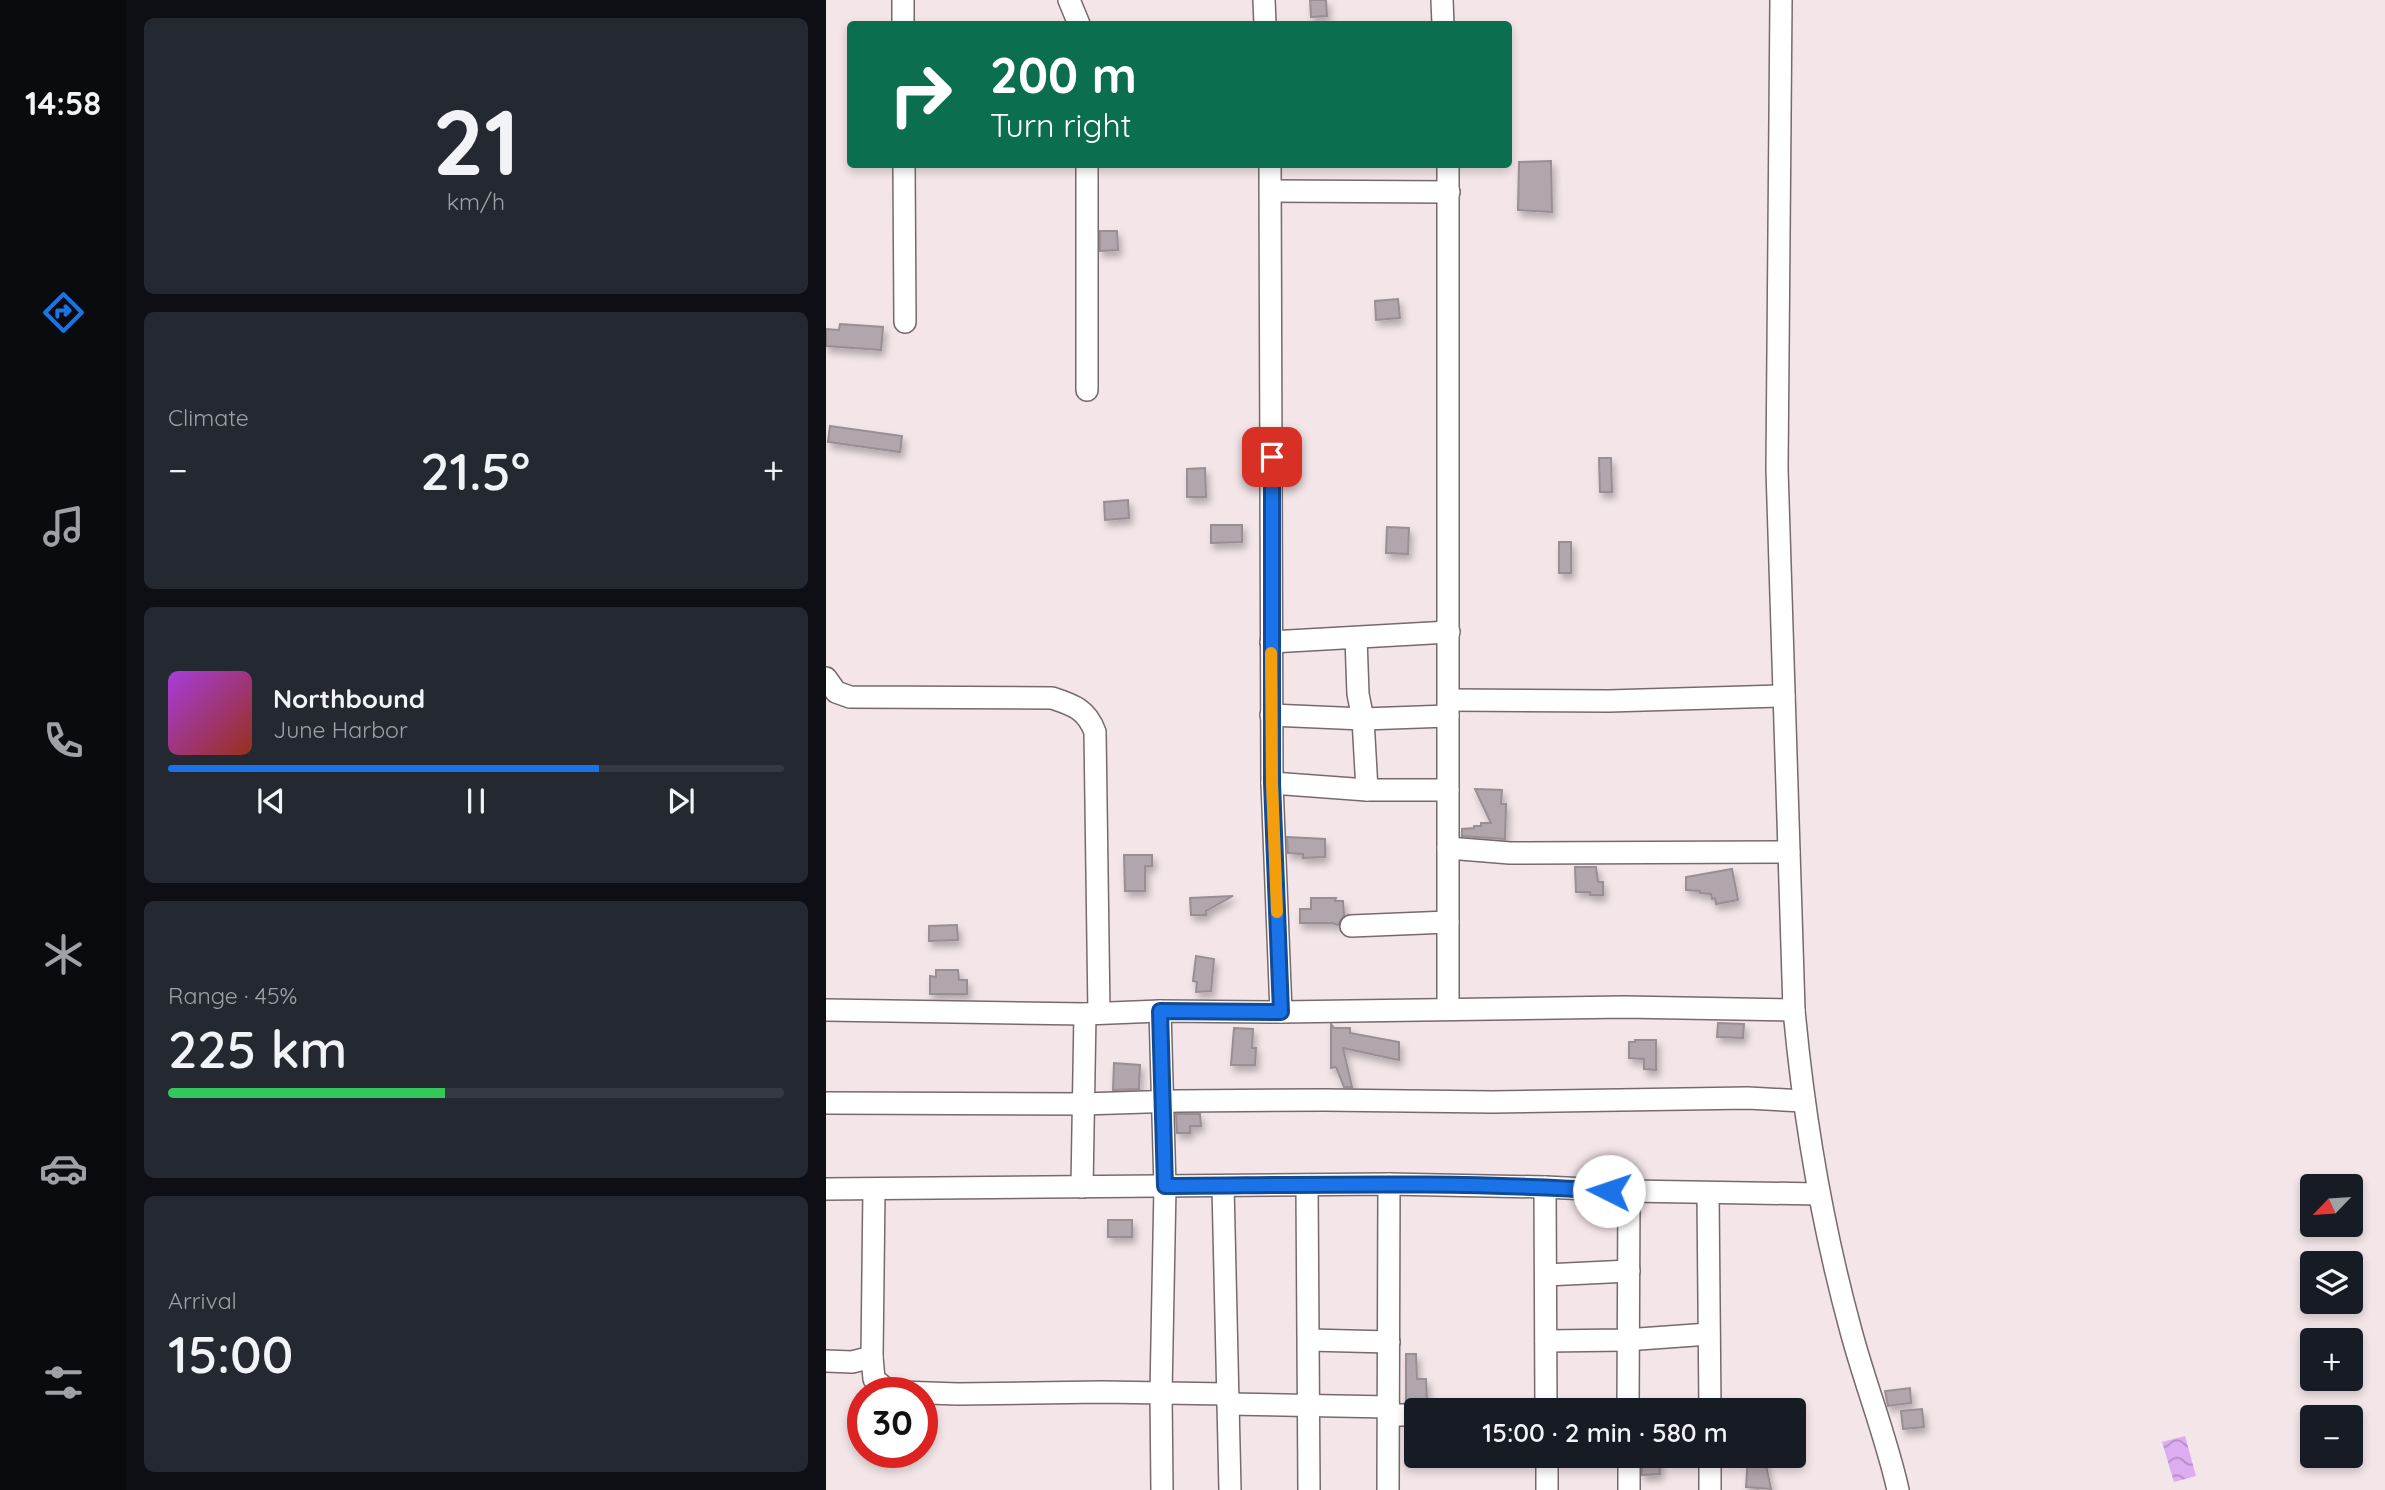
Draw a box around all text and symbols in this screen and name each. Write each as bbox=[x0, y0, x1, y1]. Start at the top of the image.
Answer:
text: 200 m bbox=[990, 44, 1137, 105]
icon: right bbox=[875, 49, 966, 140]
text: 14:58 bbox=[25, 83, 101, 123]
text: 21 bbox=[432, 84, 520, 198]
text: Turn right bbox=[990, 105, 1131, 145]
text: km/h bbox=[447, 187, 505, 216]
icon: directions bbox=[39, 288, 88, 337]
text: Climate bbox=[168, 403, 249, 432]
pin bbox=[1242, 427, 1302, 487]
text: 21.5° bbox=[420, 438, 530, 503]
icon: arrive bbox=[1253, 438, 1291, 476]
text: − bbox=[168, 446, 188, 494]
text: + bbox=[763, 446, 784, 494]
icon: music bbox=[39, 502, 88, 551]
text: Northbound bbox=[273, 682, 425, 715]
text: June Harbor bbox=[273, 715, 408, 744]
icon: phone bbox=[39, 716, 88, 765]
icon: previous bbox=[252, 782, 290, 820]
icon: pause bbox=[457, 782, 495, 820]
icon: next bbox=[662, 782, 700, 820]
icon: climate bbox=[39, 930, 88, 979]
text: Range · 45% bbox=[168, 981, 297, 1010]
text: 225 km bbox=[168, 1016, 347, 1081]
icon: car bbox=[39, 1144, 88, 1193]
position arrow bbox=[1572, 1154, 1646, 1228]
north arrow bbox=[2300, 1174, 2362, 1237]
map controls bbox=[2300, 1174, 2363, 1468]
button: layers bbox=[2300, 1251, 2363, 1314]
text: Arrival bbox=[168, 1286, 237, 1315]
text: 15:00 bbox=[168, 1321, 293, 1386]
button: + bbox=[2300, 1328, 2363, 1391]
icon: filters bbox=[39, 1358, 88, 1407]
speed limit sign: 30 bbox=[847, 1377, 938, 1468]
button: − bbox=[2300, 1405, 2363, 1468]
text: 15:00 · 2 min · 580 m bbox=[1482, 1416, 1728, 1449]

